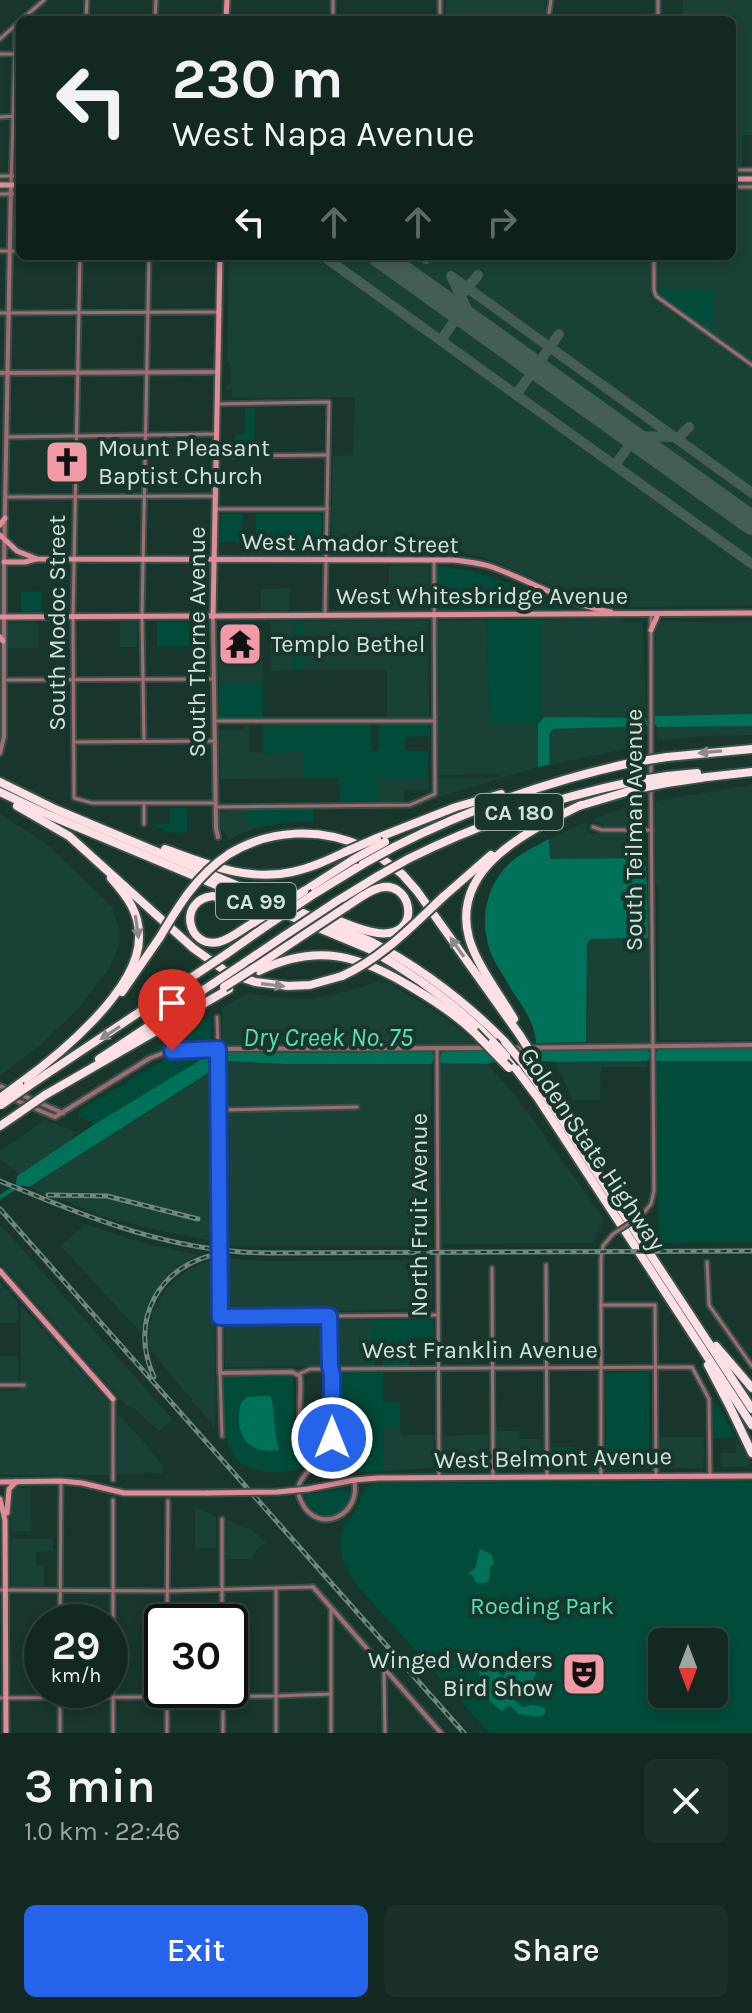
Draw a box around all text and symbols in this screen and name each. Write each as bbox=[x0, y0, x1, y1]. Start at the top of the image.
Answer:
text: 230 m bbox=[172, 46, 343, 111]
icon: left bbox=[40, 48, 144, 152]
text: West Napa Avenue bbox=[172, 113, 475, 155]
icon: left bbox=[228, 200, 272, 244]
icon: ahead bbox=[312, 200, 356, 244]
icon: ahead bbox=[396, 200, 440, 244]
icon: right bbox=[480, 200, 524, 244]
place label: Mount Pleasant Baptist Church bbox=[98, 434, 270, 490]
church icon: Mount Pleasant Baptist Church bbox=[43, 438, 91, 486]
street label: South Modoc Street bbox=[43, 515, 71, 731]
street label: South Thorne Avenue bbox=[183, 526, 211, 758]
street label: West Amador Street bbox=[241, 527, 459, 559]
street label: West Whitesbridge Avenue bbox=[336, 582, 628, 610]
temple icon: Templo Bethel bbox=[216, 620, 264, 668]
place label: Templo Bethel bbox=[271, 630, 425, 658]
street label: South Teilman Avenue bbox=[620, 709, 648, 951]
one-way arrow bbox=[697, 746, 722, 759]
road number: CA 180 bbox=[475, 794, 563, 830]
road number: CA 99 bbox=[216, 883, 296, 919]
one-way arrow bbox=[131, 915, 144, 940]
one-way arrow bbox=[450, 937, 465, 958]
pin bbox=[138, 969, 206, 1051]
one-way arrow bbox=[261, 978, 286, 991]
icon: arrive bbox=[150, 981, 194, 1025]
water label: Dry Creek No. 75 bbox=[243, 1022, 413, 1053]
one-way arrow bbox=[99, 1025, 121, 1039]
street label: Golden State Highway bbox=[515, 1042, 671, 1256]
street label: North Fruit Avenue bbox=[405, 1113, 433, 1317]
street label: West Franklin Avenue bbox=[362, 1336, 598, 1364]
position arrow bbox=[290, 1396, 374, 1480]
street label: West Belmont Avenue bbox=[434, 1442, 672, 1474]
park label: Roeding Park bbox=[470, 1592, 614, 1620]
speed limit sign: 30 bbox=[144, 1604, 248, 1708]
text: 29 bbox=[52, 1622, 100, 1669]
north arrow bbox=[648, 1628, 728, 1708]
map controls bbox=[648, 1628, 728, 1708]
place label: Winged Wonders Bird Show bbox=[368, 1646, 553, 1702]
theatre icon: Winged Wonders Bird Show bbox=[560, 1650, 608, 1698]
text: km/h bbox=[51, 1664, 101, 1687]
text: 3 min bbox=[24, 1758, 156, 1814]
button: close bbox=[644, 1759, 728, 1843]
text: 1.0 km · 22:46 bbox=[24, 1816, 180, 1847]
button: Exit bbox=[24, 1905, 368, 1997]
button: Share bbox=[384, 1905, 728, 1997]

